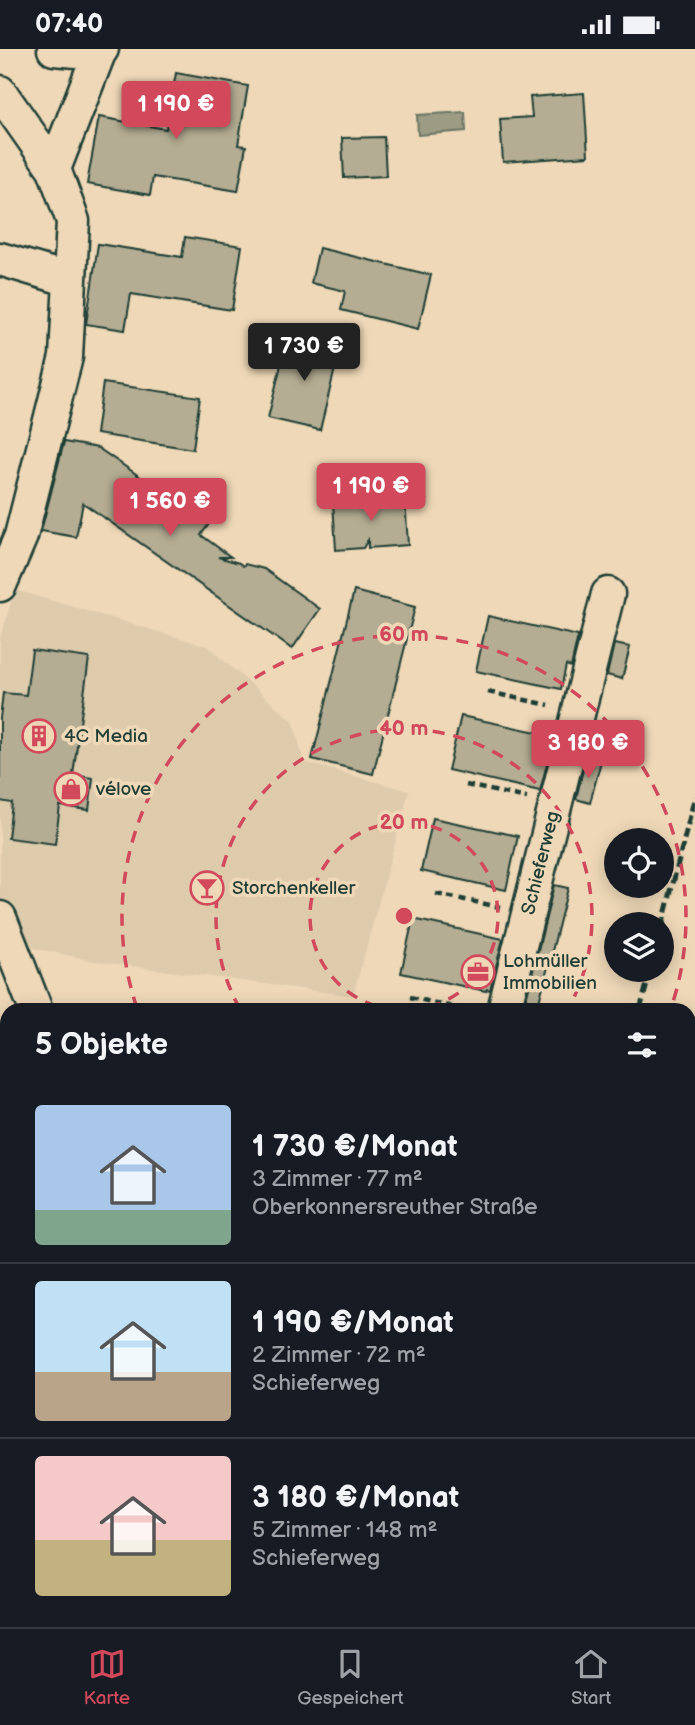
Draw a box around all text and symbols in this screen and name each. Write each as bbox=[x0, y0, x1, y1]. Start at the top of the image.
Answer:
text: 07:40 bbox=[35, 9, 103, 40]
pin: 1 190 € bbox=[111, 81, 241, 141]
text: 1 190 € bbox=[138, 90, 214, 118]
pin: 1 730 € bbox=[239, 323, 369, 383]
text: 1 730 € bbox=[264, 332, 344, 360]
pin: 1 190 € bbox=[306, 463, 436, 523]
text: 1 190 € bbox=[333, 472, 409, 500]
pin: 1 560 € bbox=[105, 479, 235, 538]
text: 1 560 € bbox=[130, 487, 210, 515]
text: 60 m bbox=[379, 622, 429, 647]
text: 40 m bbox=[379, 716, 429, 741]
building icon: 4C Media bbox=[20, 717, 58, 755]
pin: 3 180 € bbox=[523, 721, 653, 780]
place label: 4C Media bbox=[64, 725, 148, 748]
text: 3 180 € bbox=[547, 729, 629, 757]
shop icon: vélove bbox=[52, 770, 90, 808]
place label: vélove bbox=[95, 778, 151, 801]
street label: Schieferweg bbox=[517, 809, 565, 917]
text: 20 m bbox=[380, 810, 428, 835]
map controls bbox=[604, 828, 674, 982]
button: locate bbox=[604, 828, 674, 898]
bar icon: Storchenkeller bbox=[188, 869, 226, 907]
place label: Storchenkeller bbox=[232, 877, 356, 900]
centre of rings bbox=[392, 904, 416, 928]
button: layers bbox=[604, 912, 674, 982]
place label: Lohmüller Immobilien bbox=[503, 950, 597, 995]
office icon: Lohmüller Immobilien bbox=[459, 953, 497, 991]
icon: filters bbox=[623, 1026, 661, 1064]
text: 5 Objekte bbox=[35, 1027, 168, 1063]
text: 1 730 €/Monat bbox=[252, 1129, 458, 1165]
icon: home bbox=[91, 1133, 175, 1217]
text: 3 Zimmer · 77 m² bbox=[252, 1165, 423, 1193]
text: Oberkonnersreuther Straße bbox=[252, 1193, 538, 1221]
text: 1 190 €/Monat bbox=[252, 1305, 454, 1341]
icon: home bbox=[91, 1309, 175, 1393]
text: 2 Zimmer · 72 m² bbox=[252, 1341, 426, 1369]
text: Schieferweg bbox=[252, 1369, 380, 1397]
text: 3 180 €/Monat bbox=[252, 1480, 459, 1516]
icon: home bbox=[91, 1484, 175, 1568]
text: 5 Zimmer · 148 m² bbox=[252, 1516, 437, 1544]
text: Schieferweg bbox=[252, 1544, 380, 1572]
tab: Karte bbox=[84, 1645, 130, 1710]
tab: Gespeichert bbox=[297, 1645, 404, 1710]
tab: Start bbox=[571, 1645, 611, 1710]

